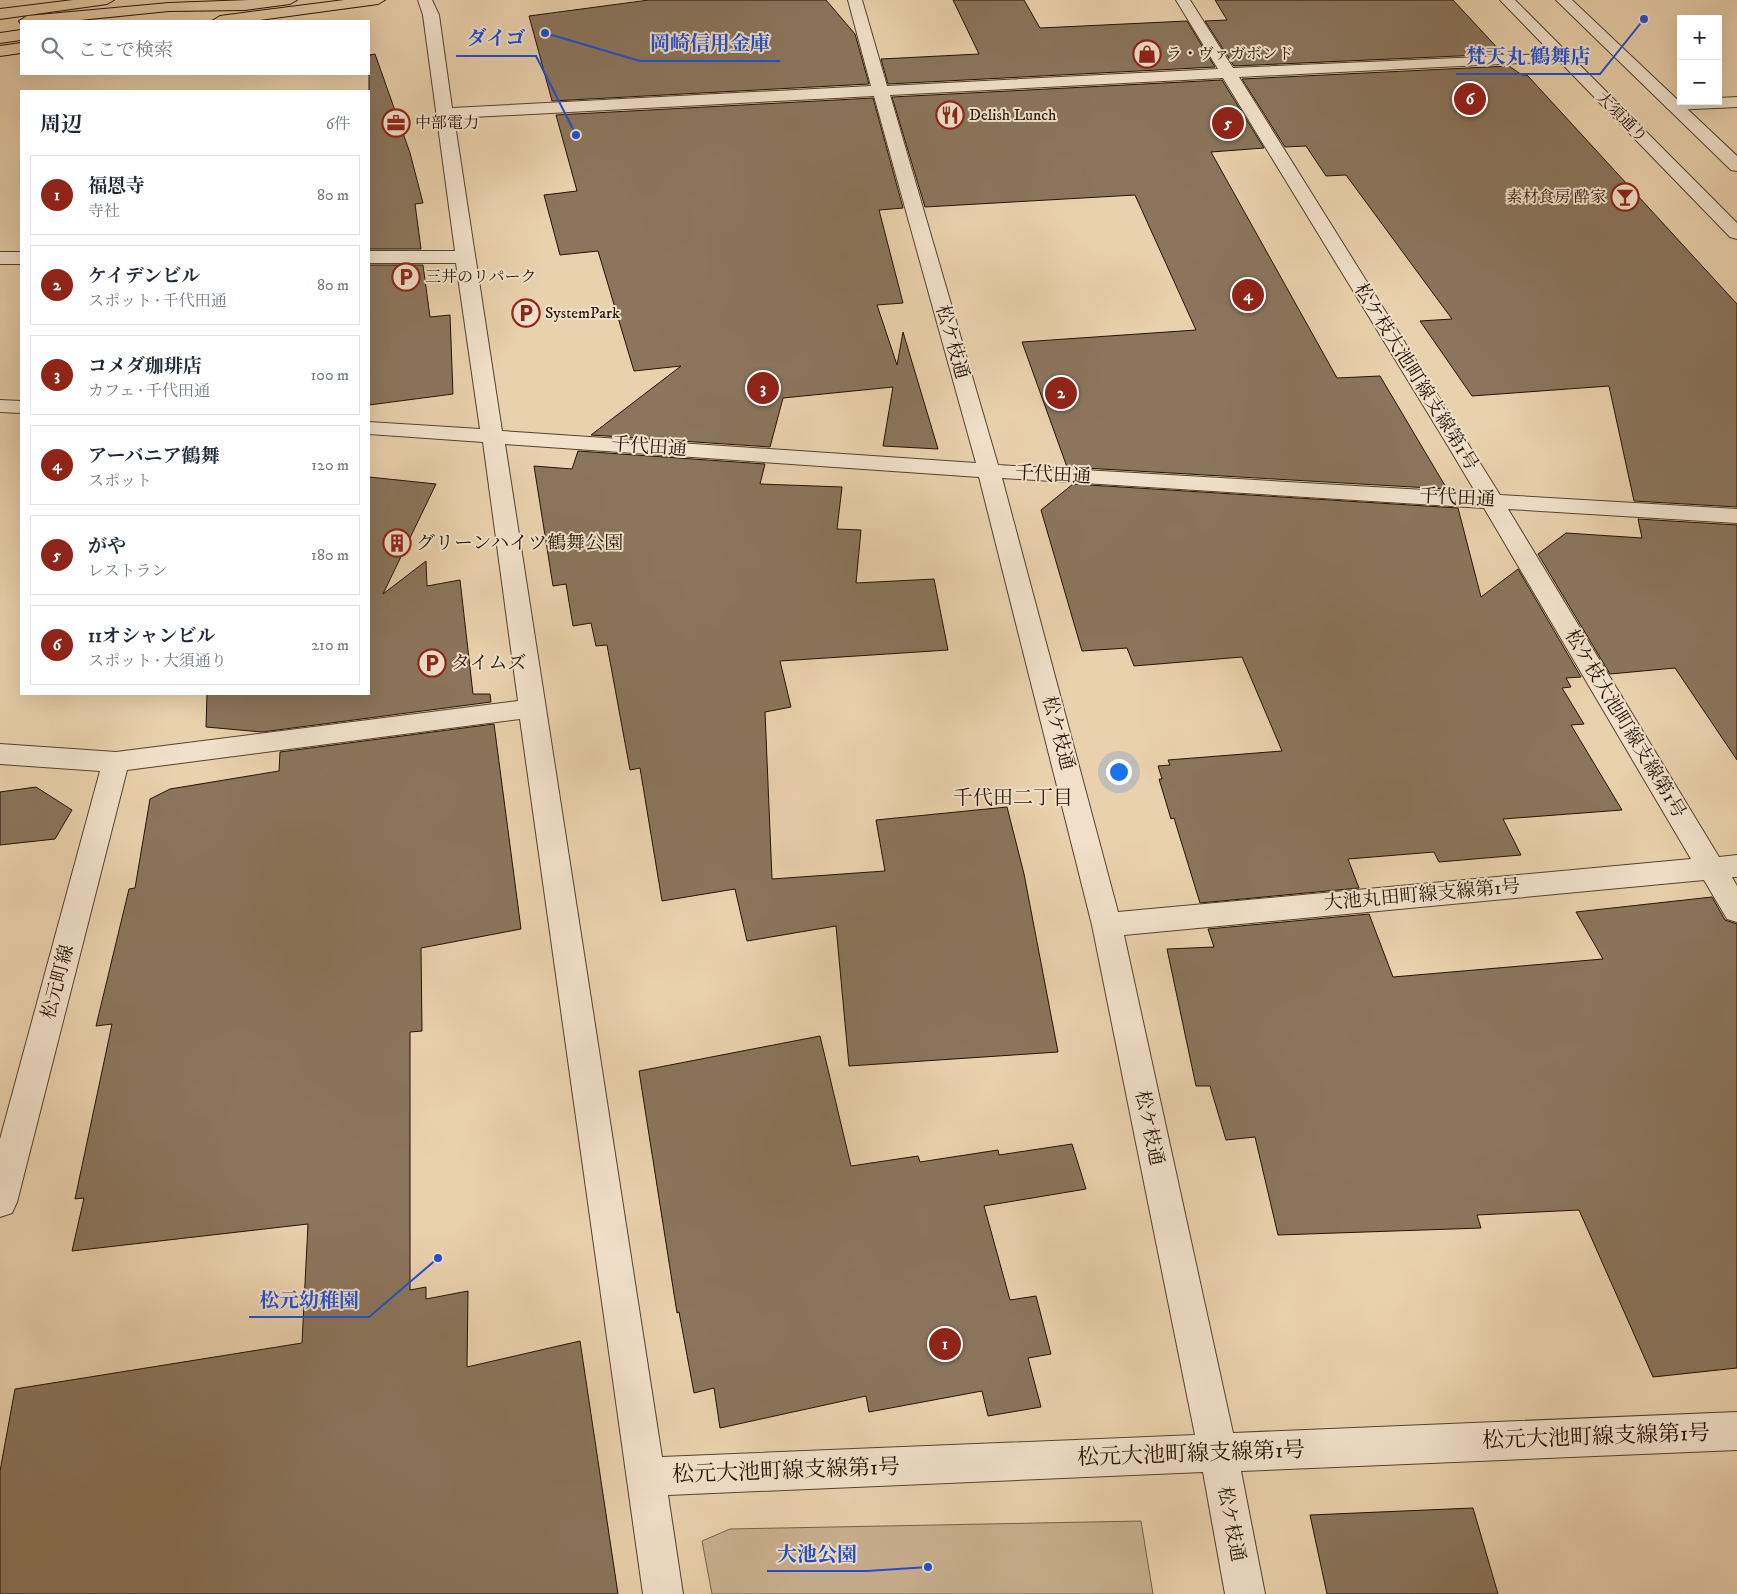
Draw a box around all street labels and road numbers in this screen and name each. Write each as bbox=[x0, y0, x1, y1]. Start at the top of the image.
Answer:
street label: 大須通り bbox=[1592, 87, 1652, 147]
street label: 松ケ枝大池町線支線第1号 bbox=[1349, 279, 1483, 475]
street label: 松ケ枝通 bbox=[930, 302, 974, 382]
street label: 千代田通 bbox=[610, 433, 688, 461]
street label: 千代田通 bbox=[1014, 462, 1092, 488]
street label: 千代田通 bbox=[1418, 485, 1496, 511]
street label: 松ケ枝大池町線支線第1号 bbox=[1560, 626, 1690, 822]
street label: 松ケ枝通 bbox=[1037, 693, 1079, 773]
street label: 大池丸田町線支線第1号 bbox=[1323, 875, 1521, 915]
street label: 松元町線 bbox=[37, 942, 79, 1022]
street label: 松ケ枝通 bbox=[1130, 1088, 1168, 1168]
street label: 松元大池町線支線第1号 bbox=[1482, 1420, 1710, 1454]
street label: 松元大池町線支線第1号 bbox=[1077, 1437, 1305, 1471]
street label: 松元大池町線支線第1号 bbox=[672, 1454, 900, 1488]
street label: 松ケ枝通 bbox=[1212, 1484, 1250, 1564]

